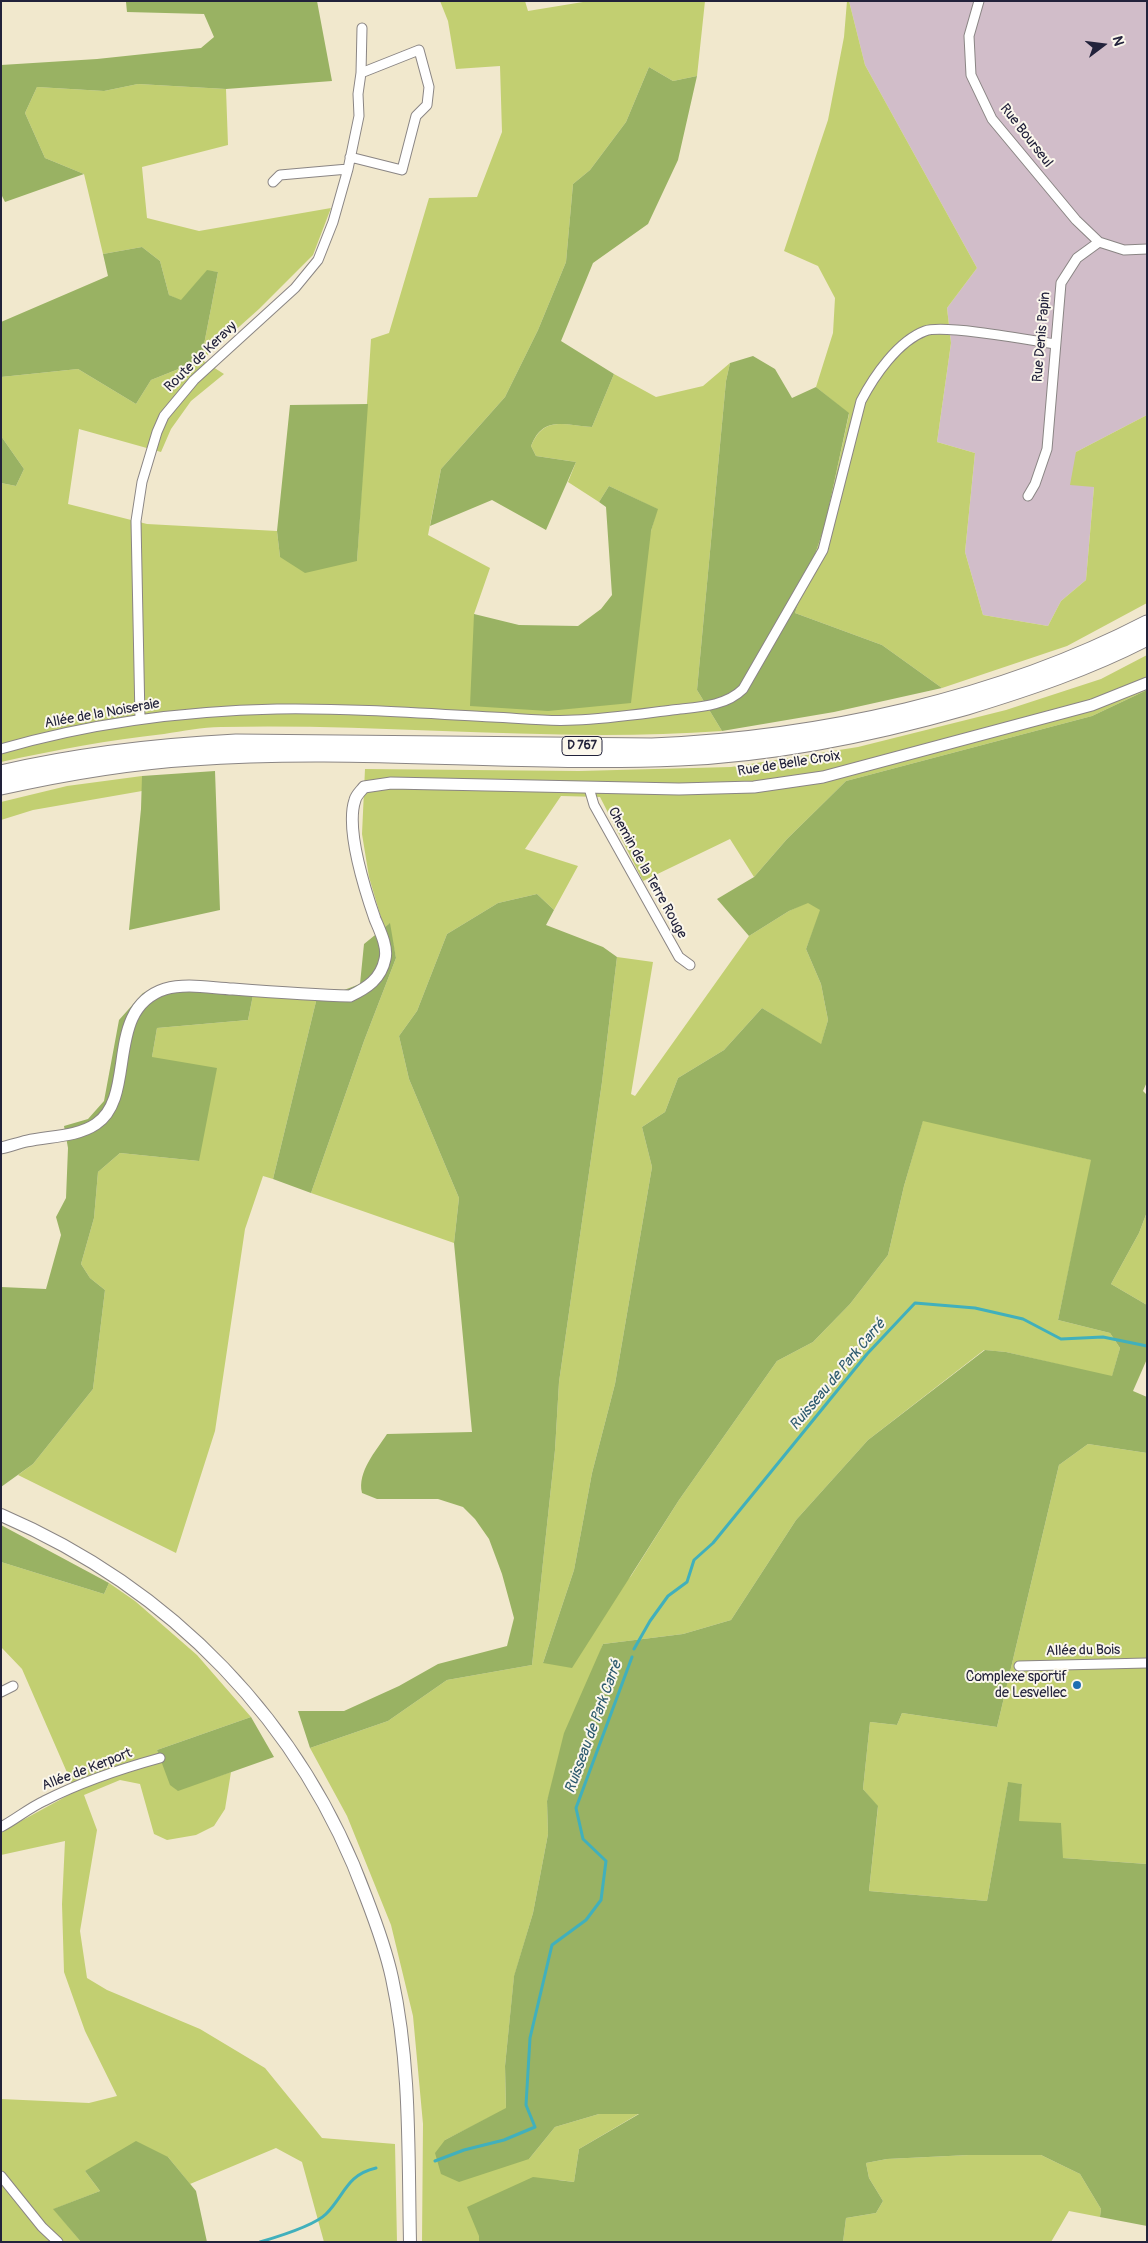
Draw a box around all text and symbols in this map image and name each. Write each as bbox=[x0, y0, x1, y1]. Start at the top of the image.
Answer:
north arrow bbox=[1078, 20, 1128, 70]
text: N bbox=[1109, 34, 1127, 48]
street label: Rue Bourseul bbox=[996, 101, 1056, 171]
street label: Rue Denis Papin bbox=[1030, 291, 1054, 383]
street label: Route de Keravy bbox=[161, 318, 241, 396]
street label: Allée de la Noiseraie bbox=[43, 696, 161, 732]
road number: D 767 bbox=[562, 736, 602, 756]
street label: Rue de Belle Croix bbox=[736, 748, 842, 780]
street label: Chemin de la Terre Rouge bbox=[604, 804, 690, 942]
water label: Ruisseau de Park Carré bbox=[786, 1316, 890, 1434]
street label: Allée du Bois bbox=[1046, 1642, 1120, 1660]
water label: Ruisseau de Park Carré bbox=[562, 1658, 626, 1796]
place label: Complexe sportif de Lesvellec bbox=[966, 1669, 1067, 1701]
marker: Complexe sportif de Lesvellec bbox=[1071, 1679, 1083, 1691]
street label: Allée de Kerport bbox=[40, 1745, 134, 1795]

